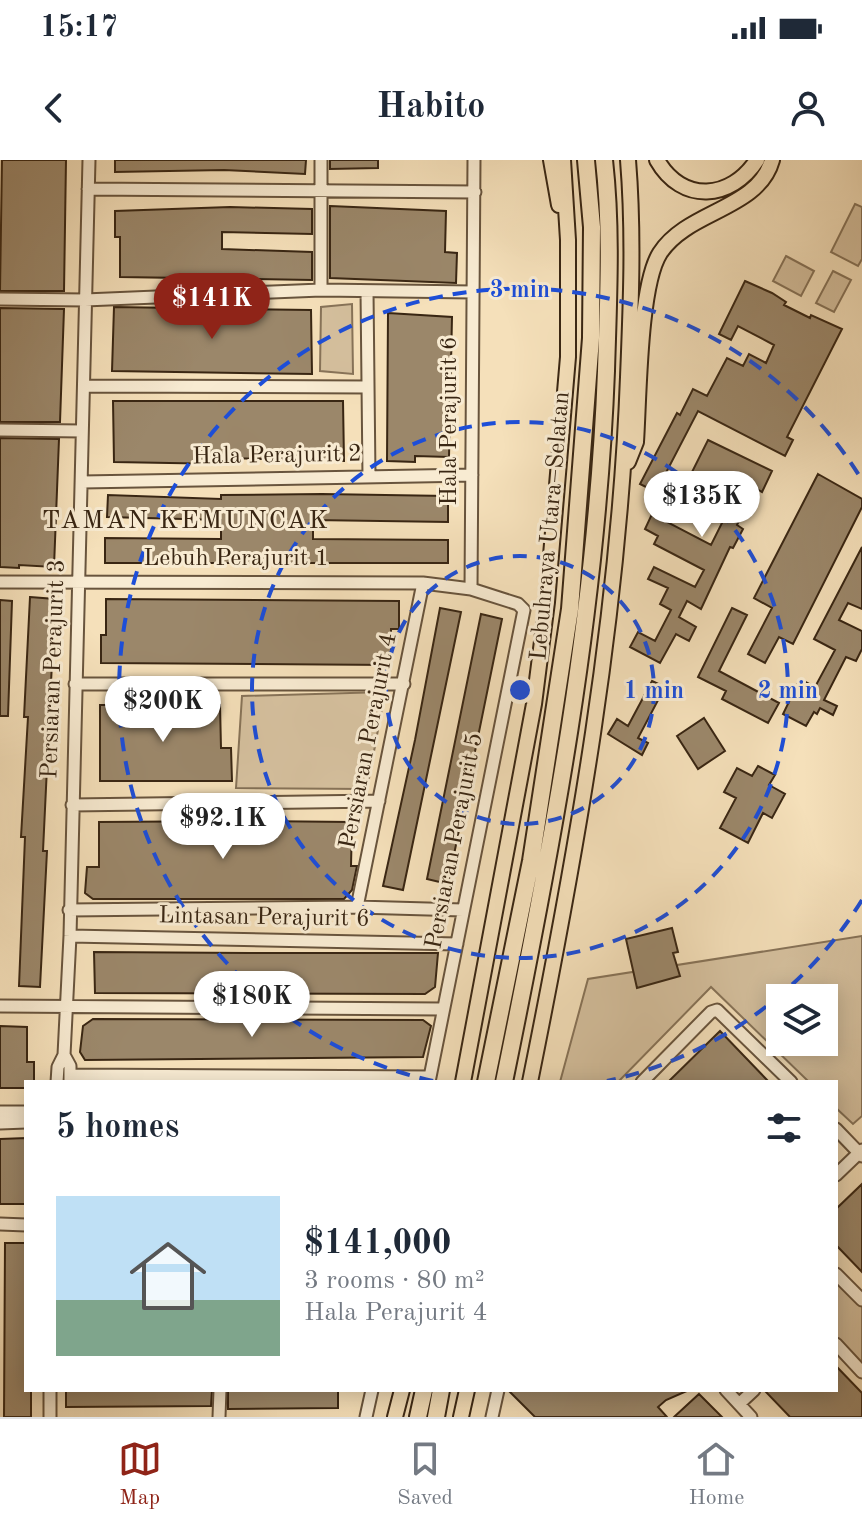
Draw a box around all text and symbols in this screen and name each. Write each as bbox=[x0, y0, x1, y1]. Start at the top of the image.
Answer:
text: 15:17 bbox=[40, 13, 118, 43]
icon: back bbox=[32, 86, 76, 130]
icon: person bbox=[786, 86, 830, 130]
text: Habito bbox=[377, 90, 485, 126]
pin: $141K bbox=[156, 273, 268, 341]
text: 3 min bbox=[490, 279, 550, 303]
text: $141K bbox=[172, 286, 252, 312]
street label: Hala Perajurit 6 bbox=[438, 336, 462, 506]
street label: Lebuhraya Utara–Selatan bbox=[527, 390, 575, 662]
street label: Hala Perajurit 2 bbox=[192, 443, 362, 469]
pin: $135K bbox=[646, 471, 758, 539]
text: $135K bbox=[662, 484, 742, 510]
district label: TAMAN KEMUNCAK bbox=[42, 508, 330, 534]
street label: Lebuh Perajurit 1 bbox=[143, 547, 329, 571]
street label: Persiaran Perajurit 3 bbox=[38, 559, 70, 779]
street label: Persiaran Perajurit 4 bbox=[336, 631, 402, 851]
pin: $200K bbox=[107, 676, 219, 744]
centre of rings bbox=[506, 676, 534, 704]
text: 1 min bbox=[624, 680, 684, 704]
text: 2 min bbox=[758, 680, 818, 704]
text: $200K bbox=[123, 689, 203, 715]
street label: Persiaran Perajurit 5 bbox=[422, 731, 488, 951]
pin: $92.1K bbox=[158, 793, 288, 861]
text: $92.1K bbox=[179, 806, 267, 832]
street label: Lintasan Perajurit 6 bbox=[158, 904, 370, 932]
pin: $180K bbox=[196, 971, 308, 1039]
text: $180K bbox=[212, 984, 292, 1010]
map controls bbox=[766, 984, 838, 1056]
button: layers bbox=[766, 984, 838, 1056]
icon: filters bbox=[762, 1106, 806, 1150]
text: 5 homes bbox=[56, 1111, 179, 1145]
text: $141,000 bbox=[304, 1227, 452, 1261]
icon: home bbox=[120, 1228, 216, 1324]
text: 3 rooms · 80 m² bbox=[304, 1268, 485, 1294]
text: Hala Perajurit 4 bbox=[304, 1300, 488, 1326]
tab: Map bbox=[118, 1437, 162, 1512]
tab: Saved bbox=[397, 1437, 453, 1512]
tab: Home bbox=[688, 1437, 744, 1512]

